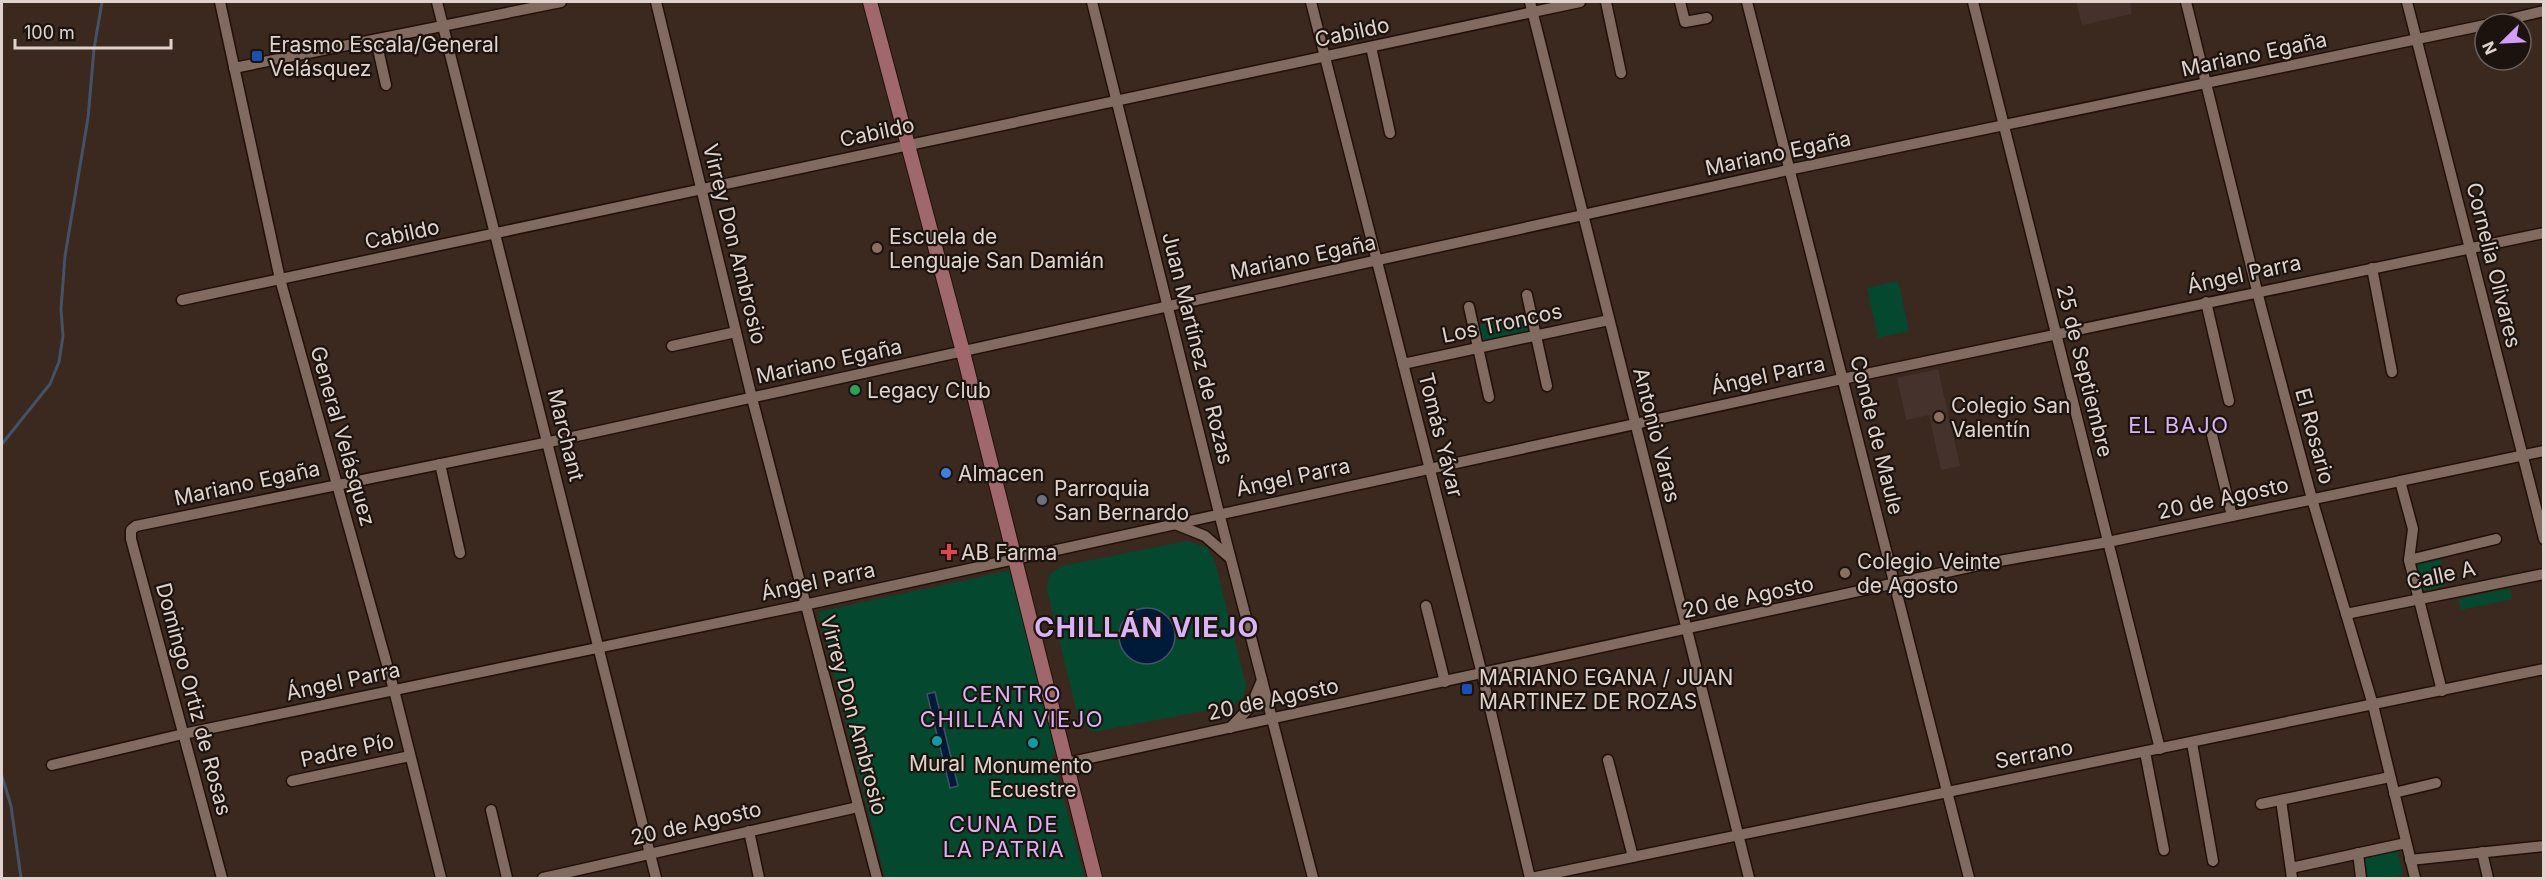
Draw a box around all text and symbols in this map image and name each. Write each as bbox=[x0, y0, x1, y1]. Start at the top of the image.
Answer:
scale bar bbox=[15, 12, 171, 50]
street label: Cabildo bbox=[1312, 12, 1392, 52]
north arrow bbox=[2473, 12, 2533, 72]
text: 100 m bbox=[24, 22, 75, 43]
street label: Mariano Egaña bbox=[2179, 26, 2329, 82]
place label: Erasmo Escala/General Velásquez bbox=[269, 32, 499, 81]
text: N bbox=[2478, 38, 2501, 58]
marker: Erasmo Escala/General Velásquez bbox=[250, 49, 264, 63]
street label: Cabildo bbox=[837, 112, 917, 152]
street label: Mariano Egaña bbox=[1703, 125, 1853, 181]
street label: Virrey Don Ambrosio bbox=[698, 141, 772, 347]
street label: Cornelia Olivares bbox=[2461, 180, 2527, 350]
street label: Cabildo bbox=[362, 214, 442, 254]
place label: Escuela de Lenguaje San Damián bbox=[889, 224, 1104, 273]
street label: Juan Martínez de Rozas bbox=[1157, 229, 1239, 467]
street label: Mariano Egaña bbox=[1228, 229, 1378, 285]
marker: Escuela de Lenguaje San Damián bbox=[870, 241, 884, 255]
street label: Ángel Parra bbox=[2184, 249, 2303, 298]
street label: 25 de Septiembre bbox=[2052, 282, 2118, 460]
street label: Los Troncos bbox=[1440, 298, 1564, 348]
street label: Mariano Egaña bbox=[754, 333, 904, 389]
street label: General Velásquez bbox=[305, 343, 381, 529]
street label: Ángel Parra bbox=[1708, 350, 1827, 399]
street label: Conde de Maule bbox=[1845, 353, 1909, 517]
street label: Antonio Varas bbox=[1628, 365, 1686, 505]
street label: Tomás Yávar bbox=[1413, 370, 1469, 500]
place label: Legacy Club bbox=[867, 378, 991, 403]
marker: Legacy Club bbox=[848, 383, 862, 397]
street label: El Rosario bbox=[2290, 385, 2340, 487]
street label: Marchant bbox=[543, 386, 590, 484]
place label: Colegio San Valentín bbox=[1951, 393, 2070, 442]
marker: Colegio San Valentín bbox=[1932, 410, 1946, 424]
district label: EL BAJO bbox=[2128, 412, 2230, 438]
street label: Ángel Parra bbox=[1233, 452, 1352, 501]
street label: Mariano Egaña bbox=[172, 455, 322, 511]
place label: Almacen bbox=[958, 461, 1044, 486]
marker: Almacen bbox=[939, 466, 953, 480]
street label: 20 de Agosto bbox=[2155, 472, 2291, 524]
place label: Parroquia San Bernardo bbox=[1054, 476, 1189, 525]
marker: Parroquia San Bernardo bbox=[1035, 493, 1049, 507]
place label: AB Farma bbox=[961, 540, 1057, 565]
marker: AB Farma bbox=[942, 545, 956, 559]
place label: Colegio Veinte de Agosto bbox=[1857, 549, 2001, 598]
street label: Ángel Parra bbox=[758, 556, 877, 605]
street label: Calle A bbox=[2404, 556, 2478, 594]
marker: Colegio Veinte de Agosto bbox=[1838, 566, 1852, 580]
street label: 20 de Agosto bbox=[1680, 571, 1816, 623]
street label: Domingo Ortiz de Rosas bbox=[151, 580, 237, 818]
district label: CHILLÁN VIEJO bbox=[1034, 611, 1260, 644]
street label: Virrey Don Ambrosio bbox=[815, 612, 893, 818]
street label: Ángel Parra bbox=[283, 656, 402, 705]
place label: MARIANO EGANA / JUAN MARTINEZ DE ROZAS bbox=[1479, 665, 1733, 714]
street label: 20 de Agosto bbox=[1205, 673, 1341, 725]
district label: CENTRO CHILLÁN VIEJO bbox=[920, 681, 1104, 732]
marker: MARIANO EGANA / JUAN MARTINEZ DE ROZAS bbox=[1460, 682, 1474, 696]
street label: Padre Pío bbox=[298, 728, 396, 772]
marker: Mural bbox=[930, 734, 944, 748]
street label: Serrano bbox=[1993, 734, 2075, 774]
marker: Monumento Ecuestre bbox=[1026, 736, 1040, 750]
place label: Mural bbox=[909, 751, 965, 776]
place label: Monumento Ecuestre bbox=[974, 753, 1092, 802]
street label: 20 de Agosto bbox=[628, 796, 764, 850]
district label: CUNA DE LA PATRIA bbox=[943, 811, 1065, 862]

